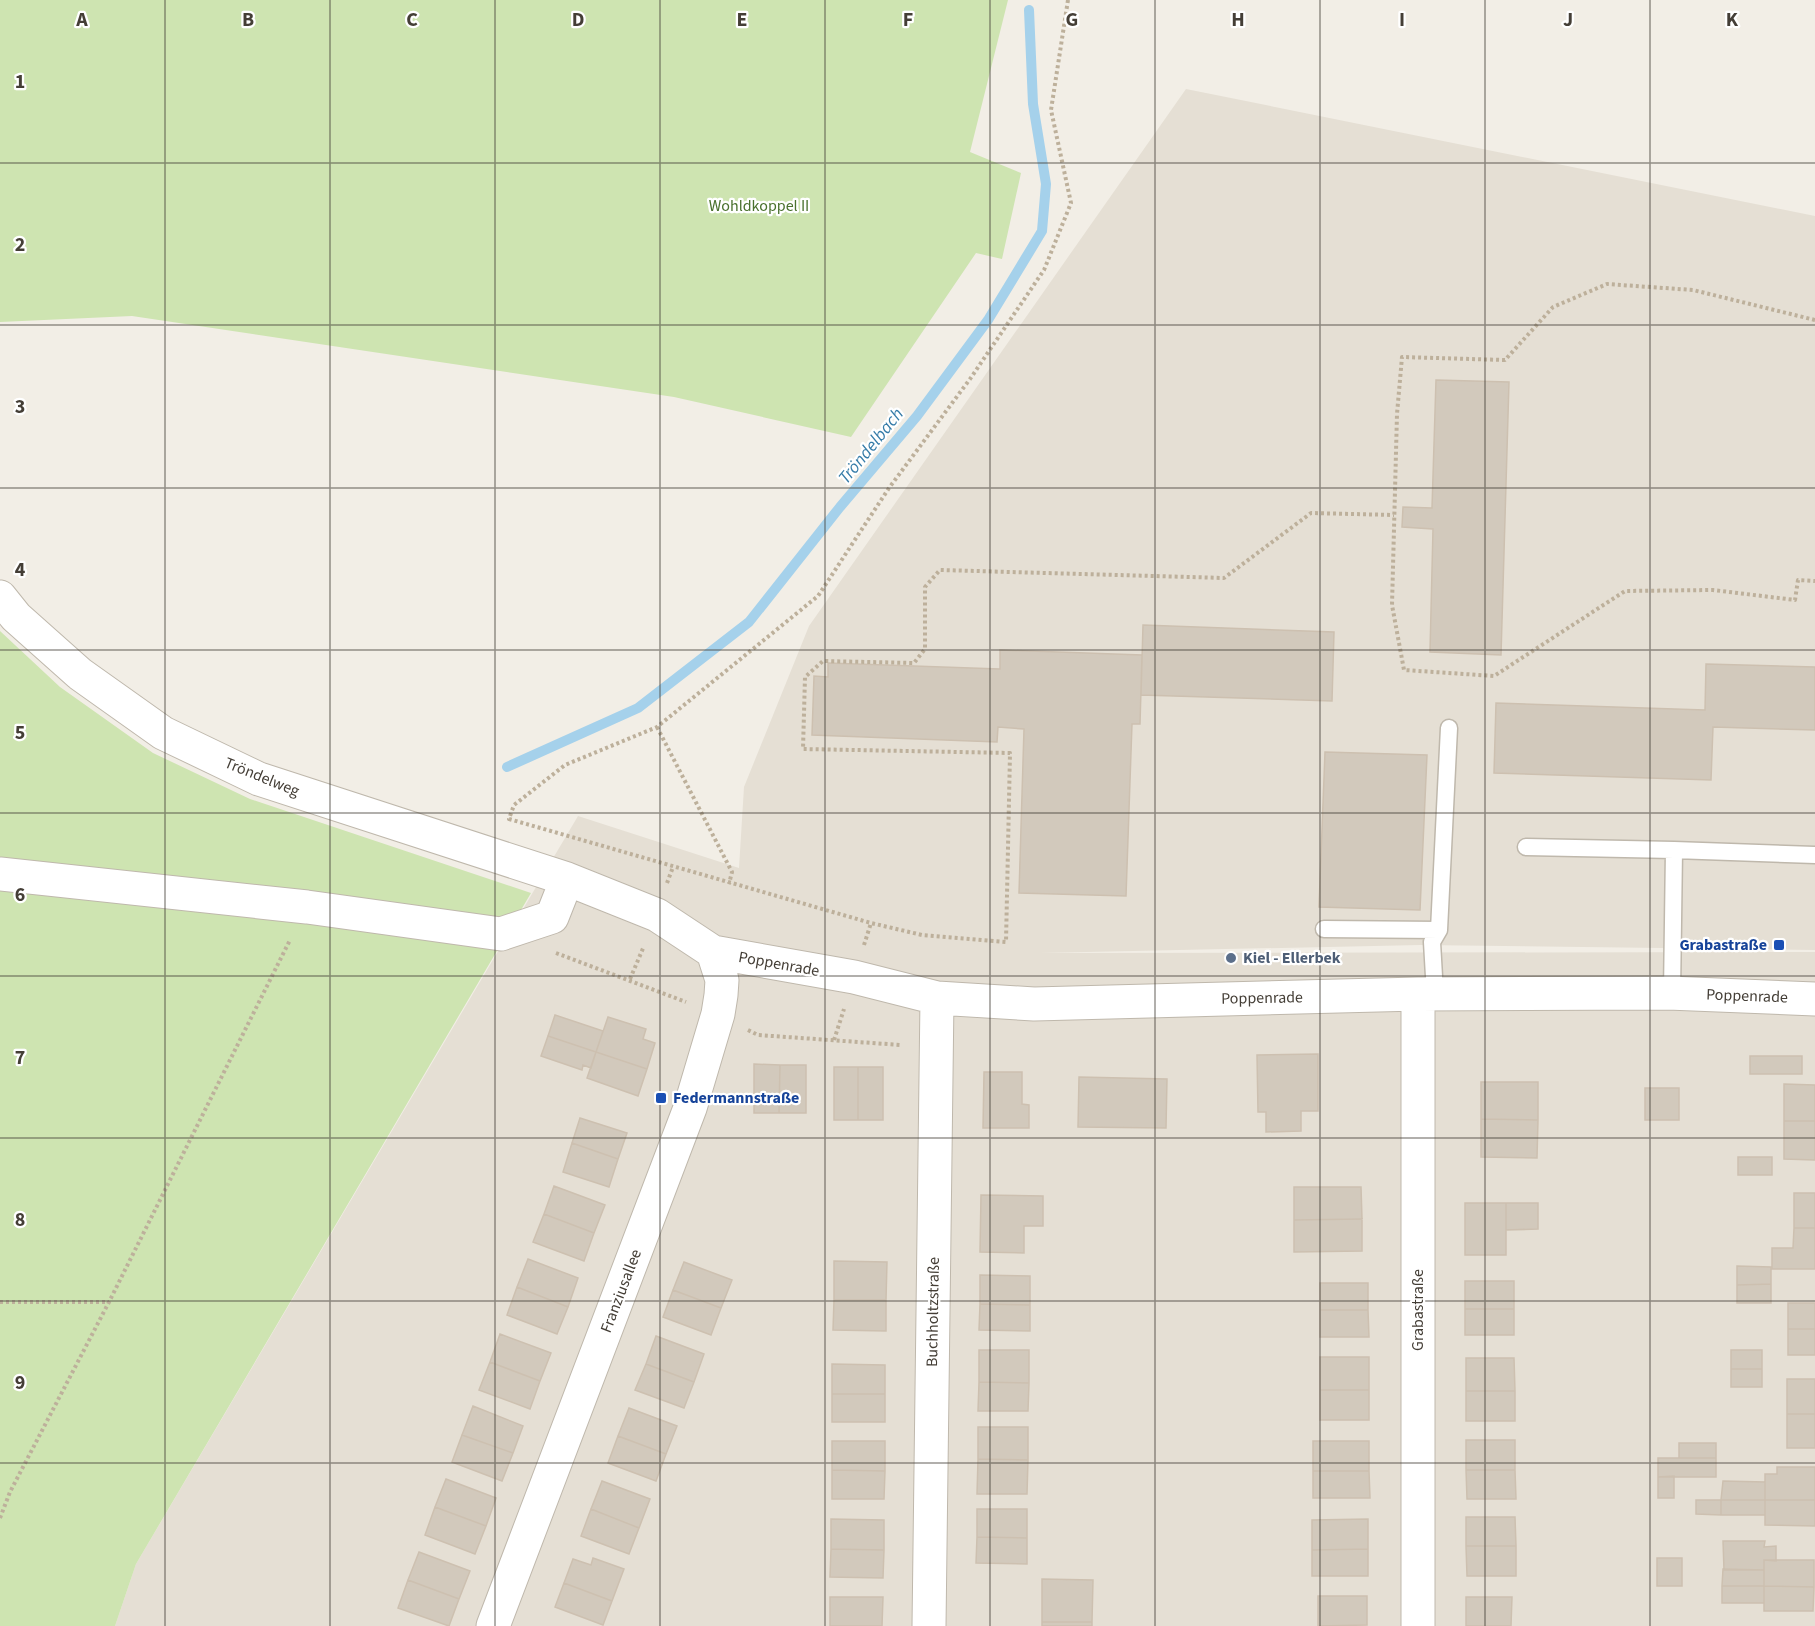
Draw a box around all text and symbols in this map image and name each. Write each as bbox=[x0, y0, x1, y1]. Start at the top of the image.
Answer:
text: A bbox=[75, 6, 88, 34]
text: B bbox=[242, 6, 254, 34]
text: C bbox=[406, 6, 418, 34]
text: D bbox=[572, 6, 584, 34]
text: E bbox=[737, 6, 747, 34]
text: F bbox=[903, 6, 913, 34]
text: G bbox=[1066, 6, 1078, 34]
text: H bbox=[1231, 6, 1245, 34]
text: I bbox=[1399, 6, 1405, 34]
text: J bbox=[1563, 6, 1573, 34]
text: K bbox=[1726, 6, 1739, 34]
text: 1 bbox=[15, 68, 25, 96]
park label: Wohldkoppel II bbox=[709, 195, 809, 217]
text: 2 bbox=[15, 231, 25, 259]
text: 3 bbox=[15, 393, 25, 421]
water label: Tröndelbach bbox=[832, 403, 910, 489]
text: 4 bbox=[15, 556, 26, 584]
text: 5 bbox=[15, 719, 25, 747]
street label: Tröndelweg bbox=[221, 752, 303, 802]
text: 6 bbox=[15, 881, 25, 909]
place label: Grabastraße bbox=[1679, 934, 1767, 956]
marker: Grabastraße bbox=[1772, 938, 1786, 952]
street label: Poppenrade bbox=[737, 946, 821, 982]
place label: Kiel - Ellerbek bbox=[1243, 947, 1341, 969]
marker: Kiel - Ellerbek bbox=[1224, 951, 1238, 965]
street label: Poppenrade bbox=[1706, 984, 1788, 1008]
street label: Poppenrade bbox=[1221, 986, 1303, 1010]
text: 7 bbox=[15, 1044, 25, 1072]
place label: Federmannstraße bbox=[673, 1087, 799, 1109]
marker: Federmannstraße bbox=[654, 1091, 668, 1105]
text: 8 bbox=[15, 1206, 25, 1234]
street label: Franziusallee bbox=[595, 1246, 647, 1336]
street label: Buchholtzstraße bbox=[921, 1257, 945, 1367]
street label: Grabastraße bbox=[1407, 1269, 1429, 1351]
text: 9 bbox=[15, 1369, 25, 1397]

